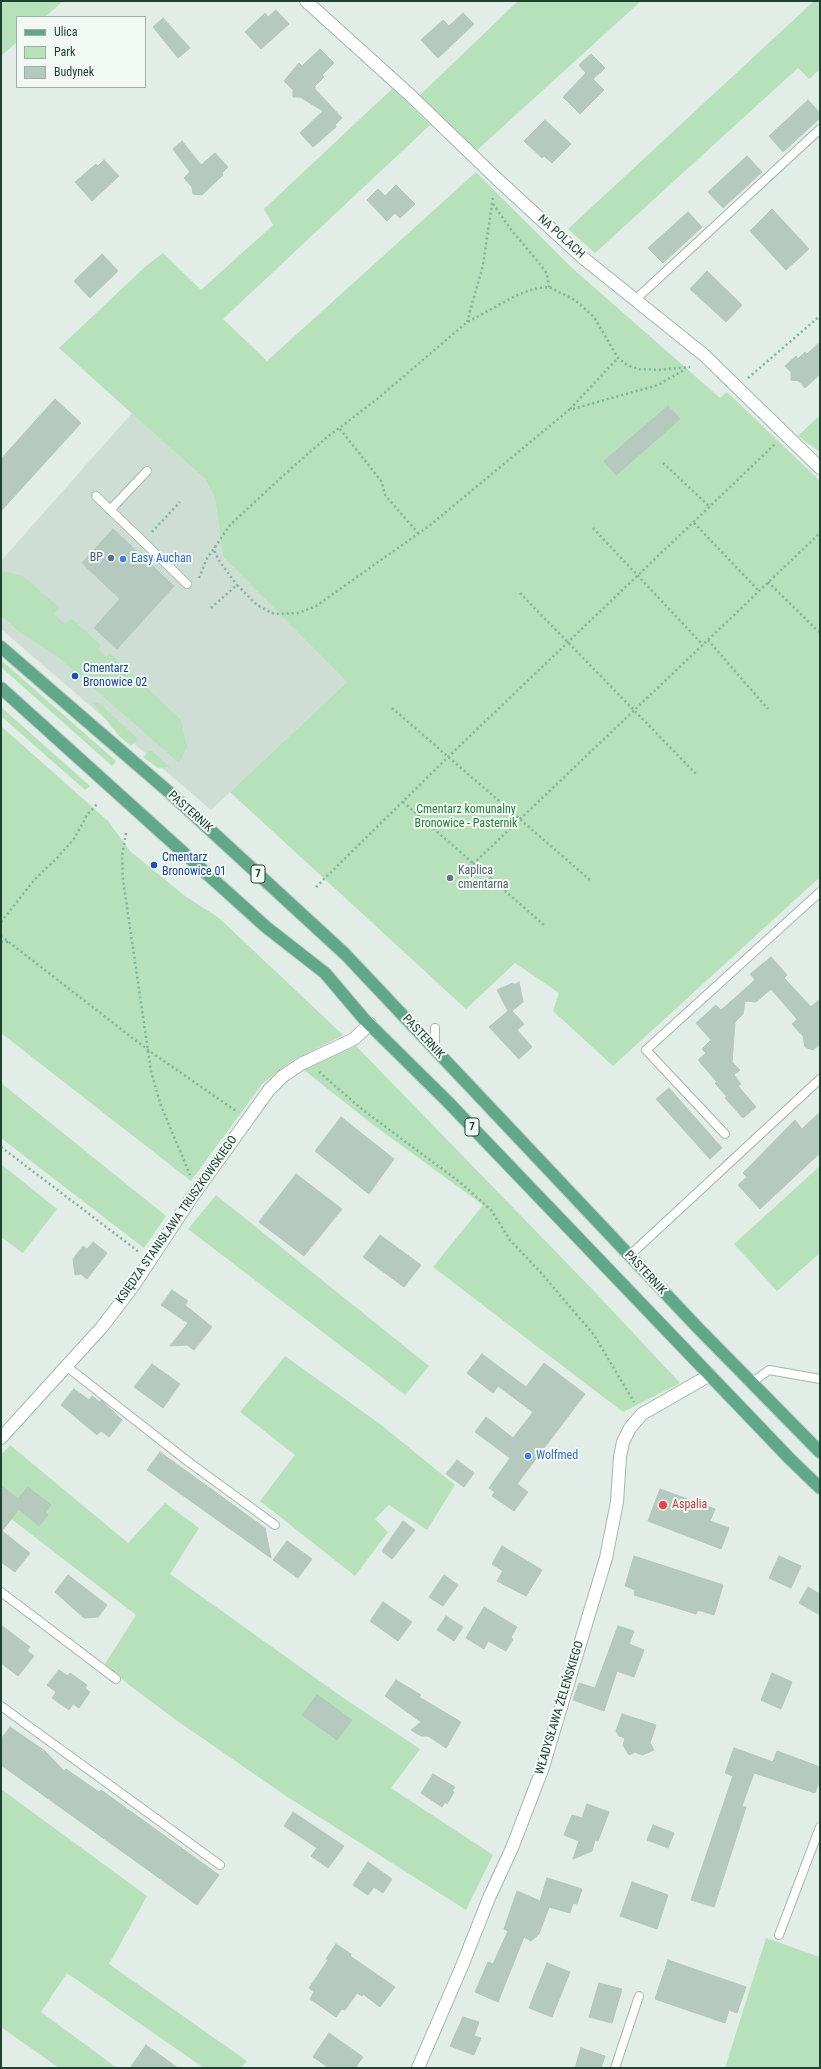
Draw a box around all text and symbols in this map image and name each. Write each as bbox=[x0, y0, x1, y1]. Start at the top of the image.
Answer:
legend bbox=[16, 16, 146, 88]
text: Ulica bbox=[54, 25, 78, 39]
text: Park bbox=[54, 45, 75, 59]
text: Budynek bbox=[54, 65, 94, 79]
street label: NA POLACH bbox=[535, 212, 587, 262]
place label: BP bbox=[90, 551, 103, 565]
place label: Easy Auchan bbox=[131, 552, 191, 566]
marker: BP bbox=[106, 553, 116, 563]
marker: Easy Auchan bbox=[118, 554, 128, 564]
place label: Cmentarz Bronowice 02 bbox=[83, 662, 147, 690]
marker: Cmentarz Bronowice 02 bbox=[70, 671, 80, 681]
street label: PASTERNIK bbox=[165, 788, 215, 836]
park label: Cmentarz komunalny Bronowice - Pasternik bbox=[415, 803, 517, 831]
place label: Cmentarz Bronowice 01 bbox=[162, 851, 226, 879]
marker: Cmentarz Bronowice 01 bbox=[149, 860, 159, 870]
place label: Kaplica cmentarna bbox=[458, 864, 509, 892]
road number: 7 bbox=[251, 865, 265, 883]
marker: Kaplica cmentarna bbox=[445, 873, 455, 883]
street label: PASTERNIK bbox=[399, 1012, 447, 1062]
road number: 7 bbox=[465, 1118, 479, 1136]
street label: KSIĘDZA STANISŁAWA TRUSZKOWSKIEGO bbox=[113, 1133, 241, 1307]
street label: PASTERNIK bbox=[621, 1248, 669, 1298]
place label: Wolfmed bbox=[536, 1449, 578, 1463]
marker: Wolfmed bbox=[523, 1451, 533, 1461]
place label: Aspalia bbox=[672, 1498, 707, 1512]
marker: Aspalia bbox=[657, 1499, 669, 1511]
street label: WŁADYSŁAWA ŻELEŃSKIEGO bbox=[533, 1639, 587, 1777]

